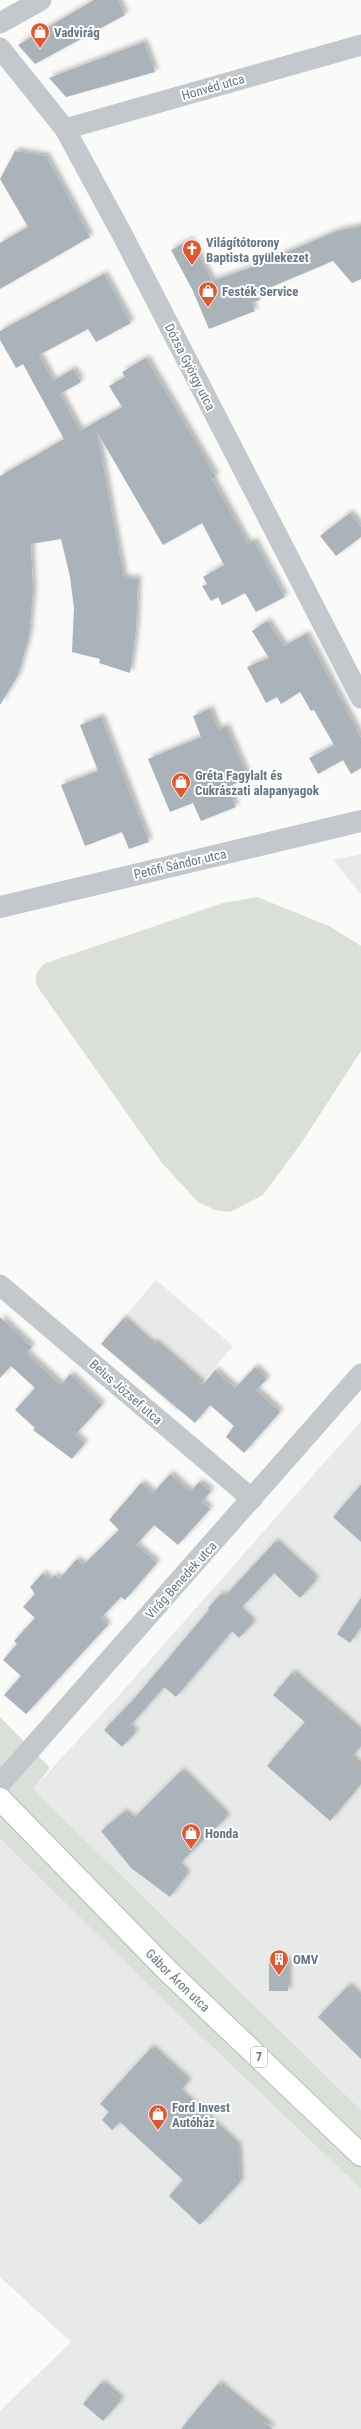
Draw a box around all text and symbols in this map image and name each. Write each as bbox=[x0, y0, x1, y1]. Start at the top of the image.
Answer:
shop icon: Vadvirág bbox=[29, 21, 51, 49]
place label: Vadvirág bbox=[54, 25, 100, 40]
street label: Honvéd utca bbox=[180, 71, 246, 103]
place label: Világítótorony Baptista gyülekezet bbox=[206, 235, 309, 265]
church icon: Világítótorony Baptista gyülekezet bbox=[181, 238, 203, 266]
shop icon: Festék Service bbox=[197, 280, 219, 308]
place label: Festék Service bbox=[222, 284, 299, 299]
street label: Dózsa György utca bbox=[162, 321, 218, 413]
place label: Gréta Fagylalt és Cukrászati alapanyagok bbox=[195, 768, 320, 798]
shop icon: Gréta Fagylalt és Cukrászati alapanyagok bbox=[170, 771, 192, 799]
street label: Petőfi Sándor utca bbox=[132, 846, 228, 882]
street label: Belus József utca bbox=[87, 1356, 165, 1428]
street label: Virág Benedek utca bbox=[142, 1538, 220, 1622]
shop icon: Honda bbox=[180, 1822, 202, 1850]
place label: Honda bbox=[205, 1826, 238, 1841]
street label: Gábor Áron utca bbox=[143, 1946, 213, 2015]
building icon: OMV bbox=[268, 1948, 290, 1976]
place label: OMV bbox=[293, 1952, 319, 1967]
road number: 7 bbox=[251, 2047, 267, 2067]
place label: Ford Invest Autóház bbox=[172, 2100, 230, 2130]
shop icon: Ford Invest Autóház bbox=[147, 2103, 169, 2131]

